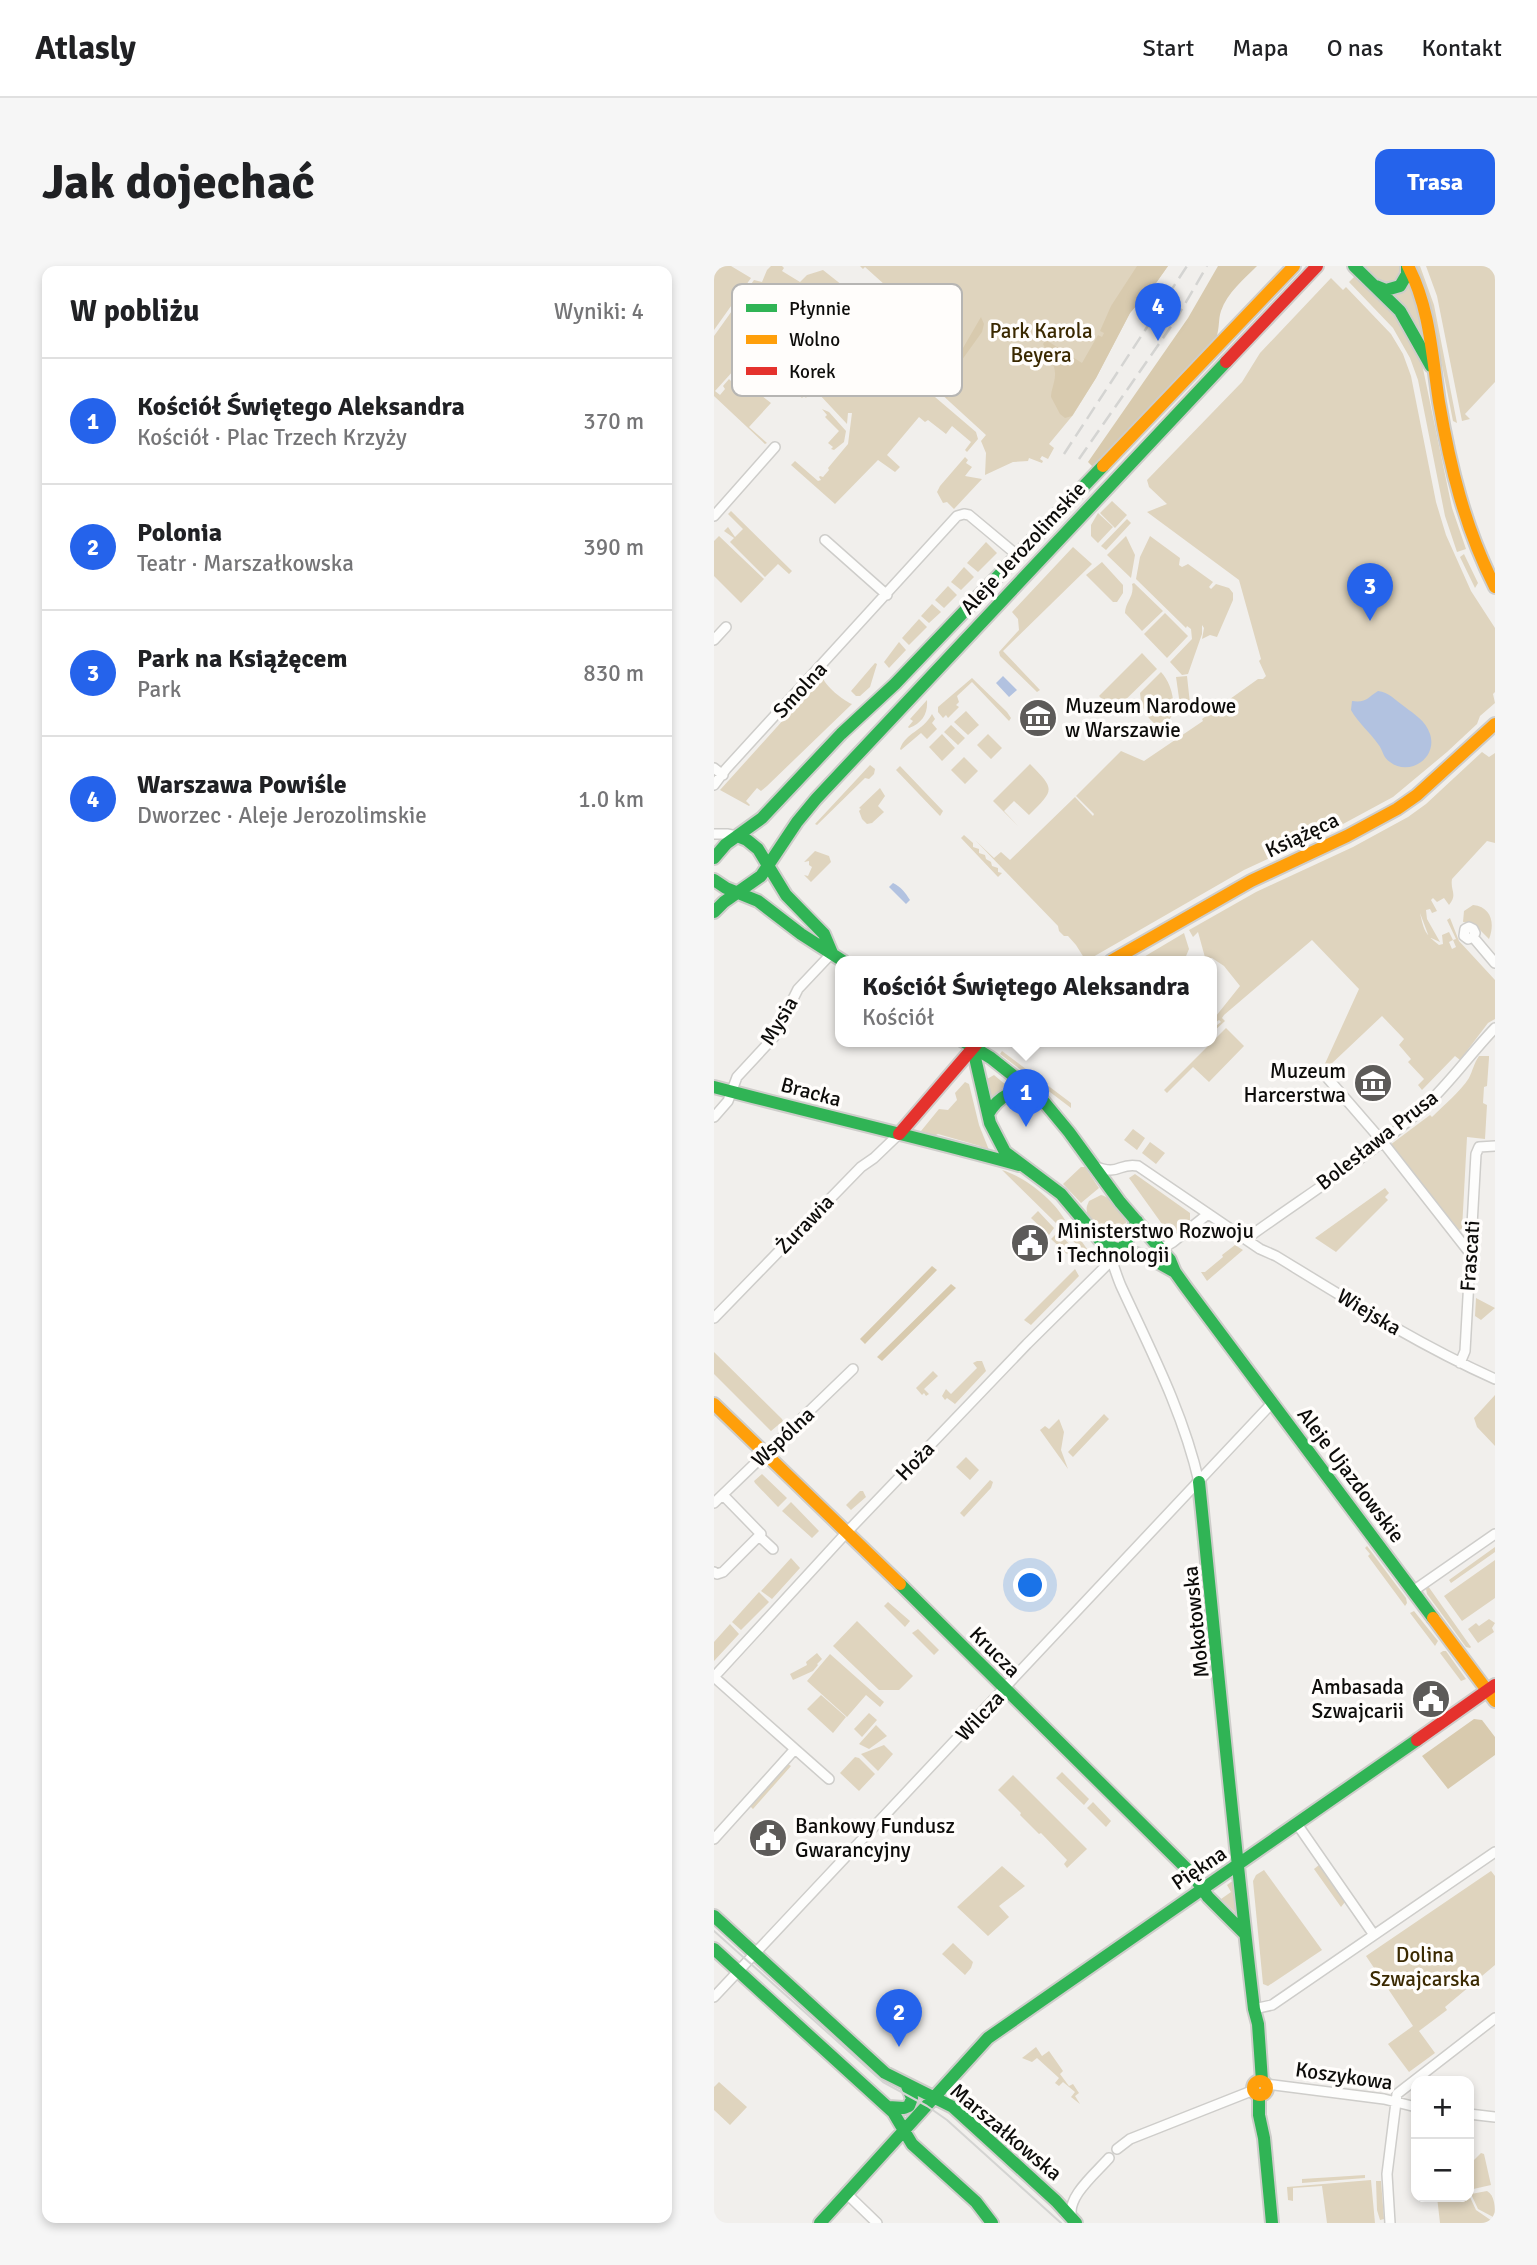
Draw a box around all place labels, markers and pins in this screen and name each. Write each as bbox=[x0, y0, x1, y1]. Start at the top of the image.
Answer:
pin: 4 bbox=[1135, 283, 1181, 341]
pin: 3 bbox=[1347, 563, 1393, 621]
place label: Muzeum Narodowe w Warszawie bbox=[1065, 693, 1236, 743]
museum icon: Muzeum Narodowe w Warszawie bbox=[1017, 697, 1059, 739]
place label: Muzeum Harcerstwa bbox=[1244, 1058, 1346, 1108]
museum icon: Muzeum Harcerstwa bbox=[1352, 1062, 1394, 1104]
pin: 1 bbox=[1003, 1069, 1049, 1127]
place label: Ministerstwo Rozwoju i Technologii bbox=[1057, 1218, 1254, 1268]
public building icon: Ministerstwo Rozwoju i Technologii bbox=[1009, 1222, 1051, 1264]
place label: Ambasada Szwajcarii bbox=[1311, 1674, 1404, 1724]
public building icon: Ambasada Szwajcarii bbox=[1410, 1678, 1452, 1720]
place label: Bankowy Fundusz Gwarancyjny bbox=[795, 1813, 955, 1863]
public building icon: Bankowy Fundusz Gwarancyjny bbox=[747, 1817, 789, 1859]
pin: 2 bbox=[876, 1989, 922, 2047]

